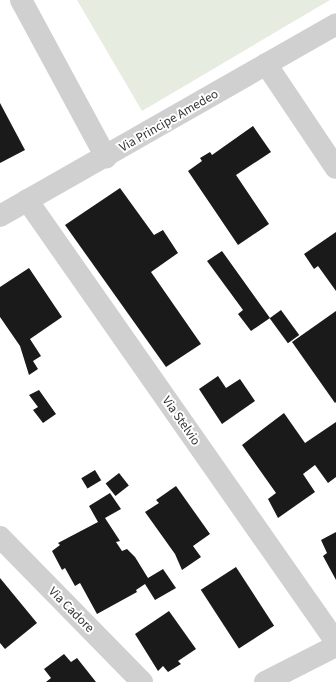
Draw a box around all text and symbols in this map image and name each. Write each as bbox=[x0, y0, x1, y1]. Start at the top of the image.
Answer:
street label: Via Principe Amedeo bbox=[117, 86, 221, 156]
street label: Via Stelvio bbox=[159, 394, 203, 448]
street label: Via Cadore bbox=[45, 584, 97, 636]

